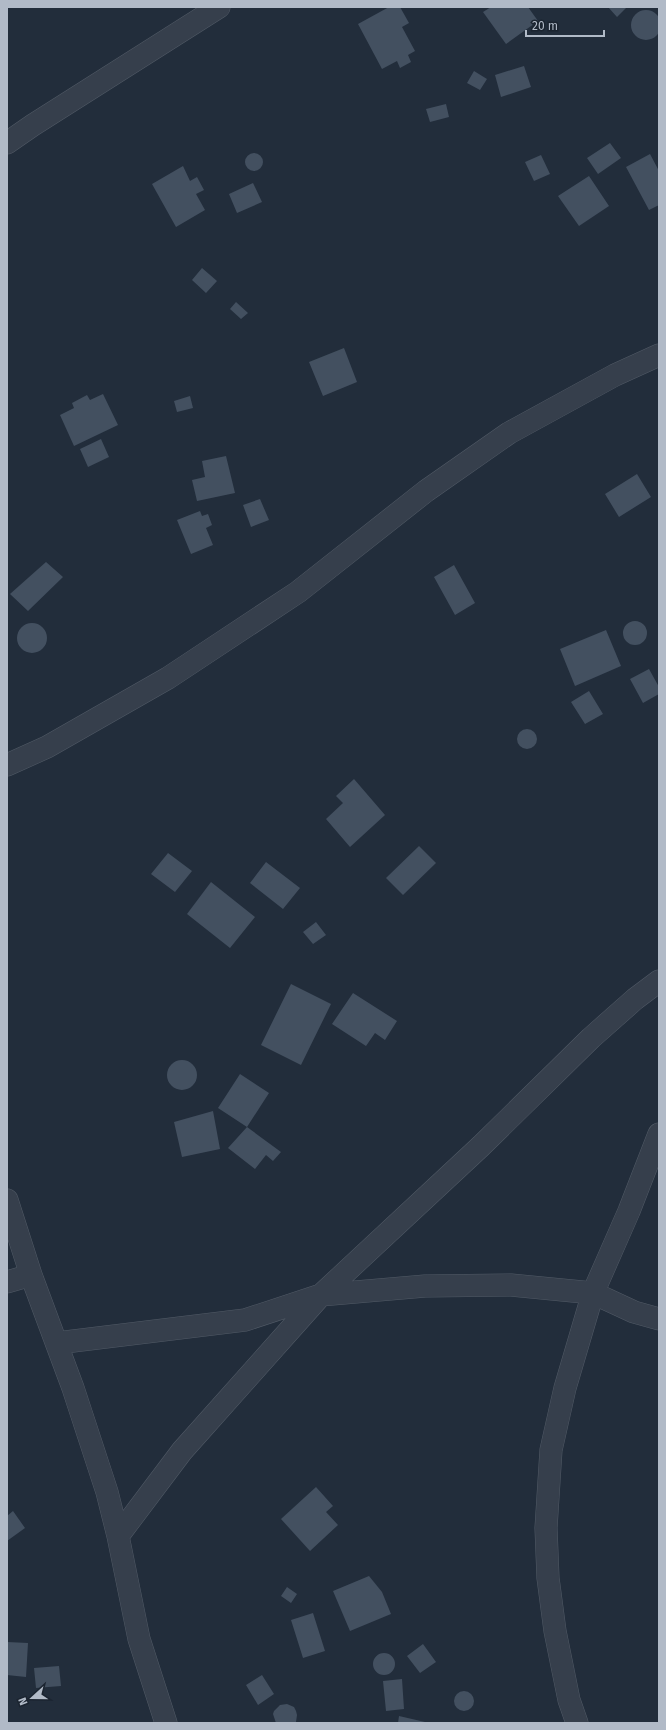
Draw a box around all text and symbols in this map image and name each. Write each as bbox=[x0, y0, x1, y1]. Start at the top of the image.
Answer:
scale bar bbox=[526, 12, 604, 38]
text: 20 m bbox=[532, 19, 558, 33]
north arrow bbox=[12, 1678, 52, 1718]
text: N bbox=[16, 1696, 31, 1707]

